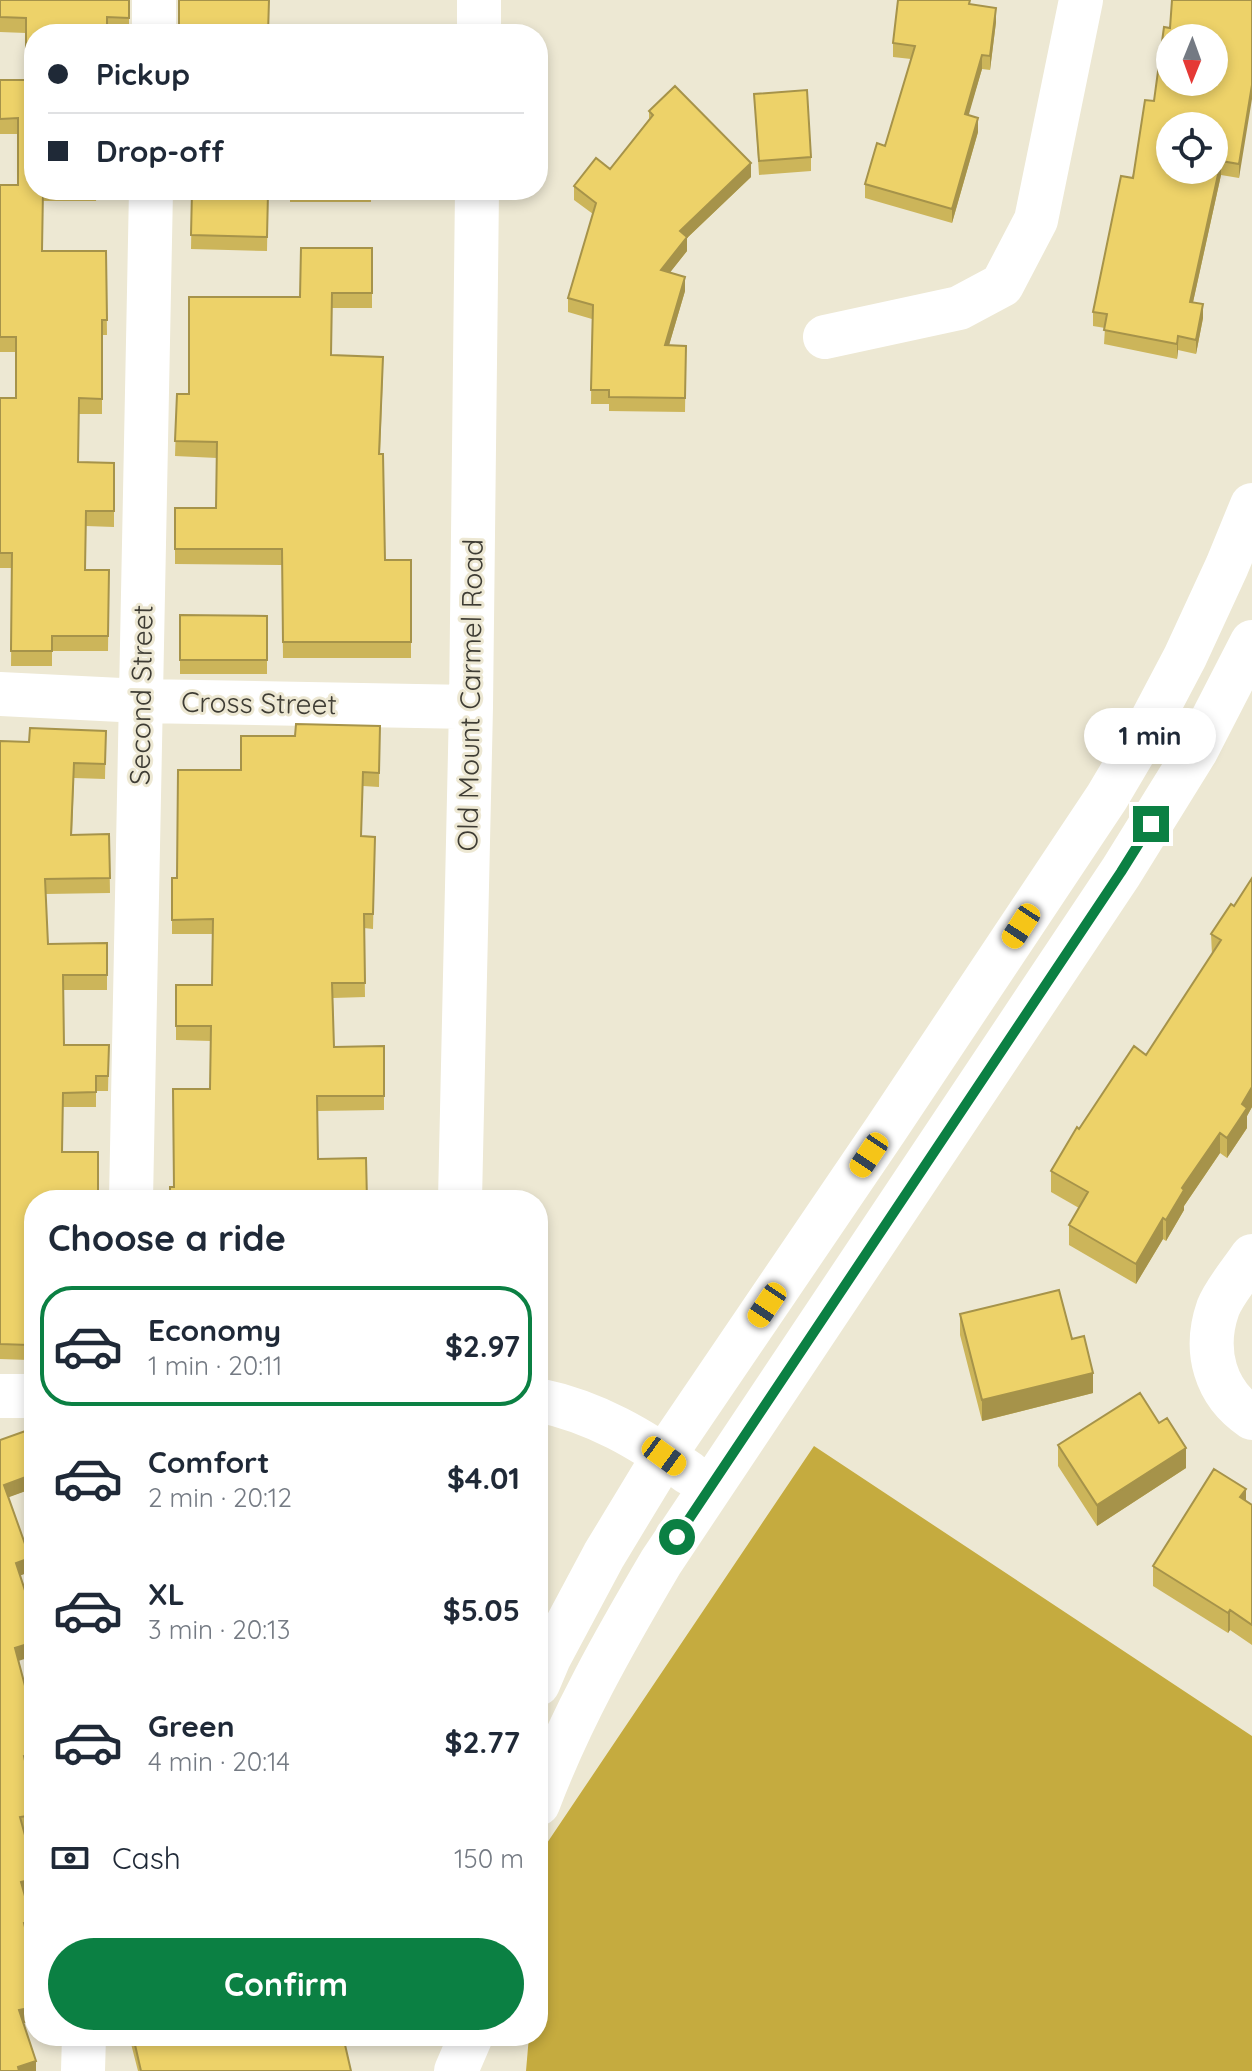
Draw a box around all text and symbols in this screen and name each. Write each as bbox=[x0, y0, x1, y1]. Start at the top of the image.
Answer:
north arrow bbox=[1156, 24, 1228, 96]
map controls bbox=[1156, 24, 1228, 184]
text: Pickup bbox=[96, 55, 190, 93]
button: locate bbox=[1156, 112, 1228, 184]
text: Drop-off bbox=[96, 132, 224, 170]
street label: Old Mount Carmel Road bbox=[449, 538, 490, 852]
street label: Second Street bbox=[121, 605, 160, 785]
street label: Cross Street bbox=[181, 684, 337, 721]
callout: 1 min bbox=[1085, 708, 1217, 764]
text: 1 min bbox=[1119, 719, 1182, 752]
route end bbox=[1133, 806, 1169, 842]
car bbox=[998, 899, 1044, 953]
car bbox=[846, 1128, 892, 1182]
text: Choose a ride bbox=[48, 1215, 286, 1260]
car bbox=[744, 1278, 790, 1332]
icon: car bbox=[52, 1310, 124, 1382]
text: Economy bbox=[148, 1311, 281, 1349]
text: $2.97 bbox=[445, 1327, 520, 1365]
text: 1 min · 20:11 bbox=[148, 1349, 282, 1382]
car bbox=[638, 1432, 690, 1480]
icon: car bbox=[52, 1442, 124, 1514]
text: Comfort bbox=[148, 1443, 269, 1481]
text: $4.01 bbox=[447, 1459, 520, 1497]
text: 2 min · 20:12 bbox=[148, 1481, 292, 1514]
route start bbox=[659, 1519, 695, 1555]
icon: car bbox=[52, 1574, 124, 1646]
text: XL bbox=[148, 1575, 185, 1613]
text: $5.05 bbox=[443, 1591, 520, 1629]
text: 3 min · 20:13 bbox=[148, 1613, 290, 1646]
icon: car bbox=[52, 1706, 124, 1778]
text: Green bbox=[148, 1707, 235, 1745]
text: $2.77 bbox=[445, 1723, 520, 1761]
text: 4 min · 20:14 bbox=[148, 1745, 290, 1778]
icon: cash bbox=[48, 1836, 92, 1880]
text: Cash bbox=[112, 1839, 181, 1877]
text: 150 m bbox=[454, 1842, 524, 1875]
button: Confirm bbox=[48, 1938, 524, 2030]

